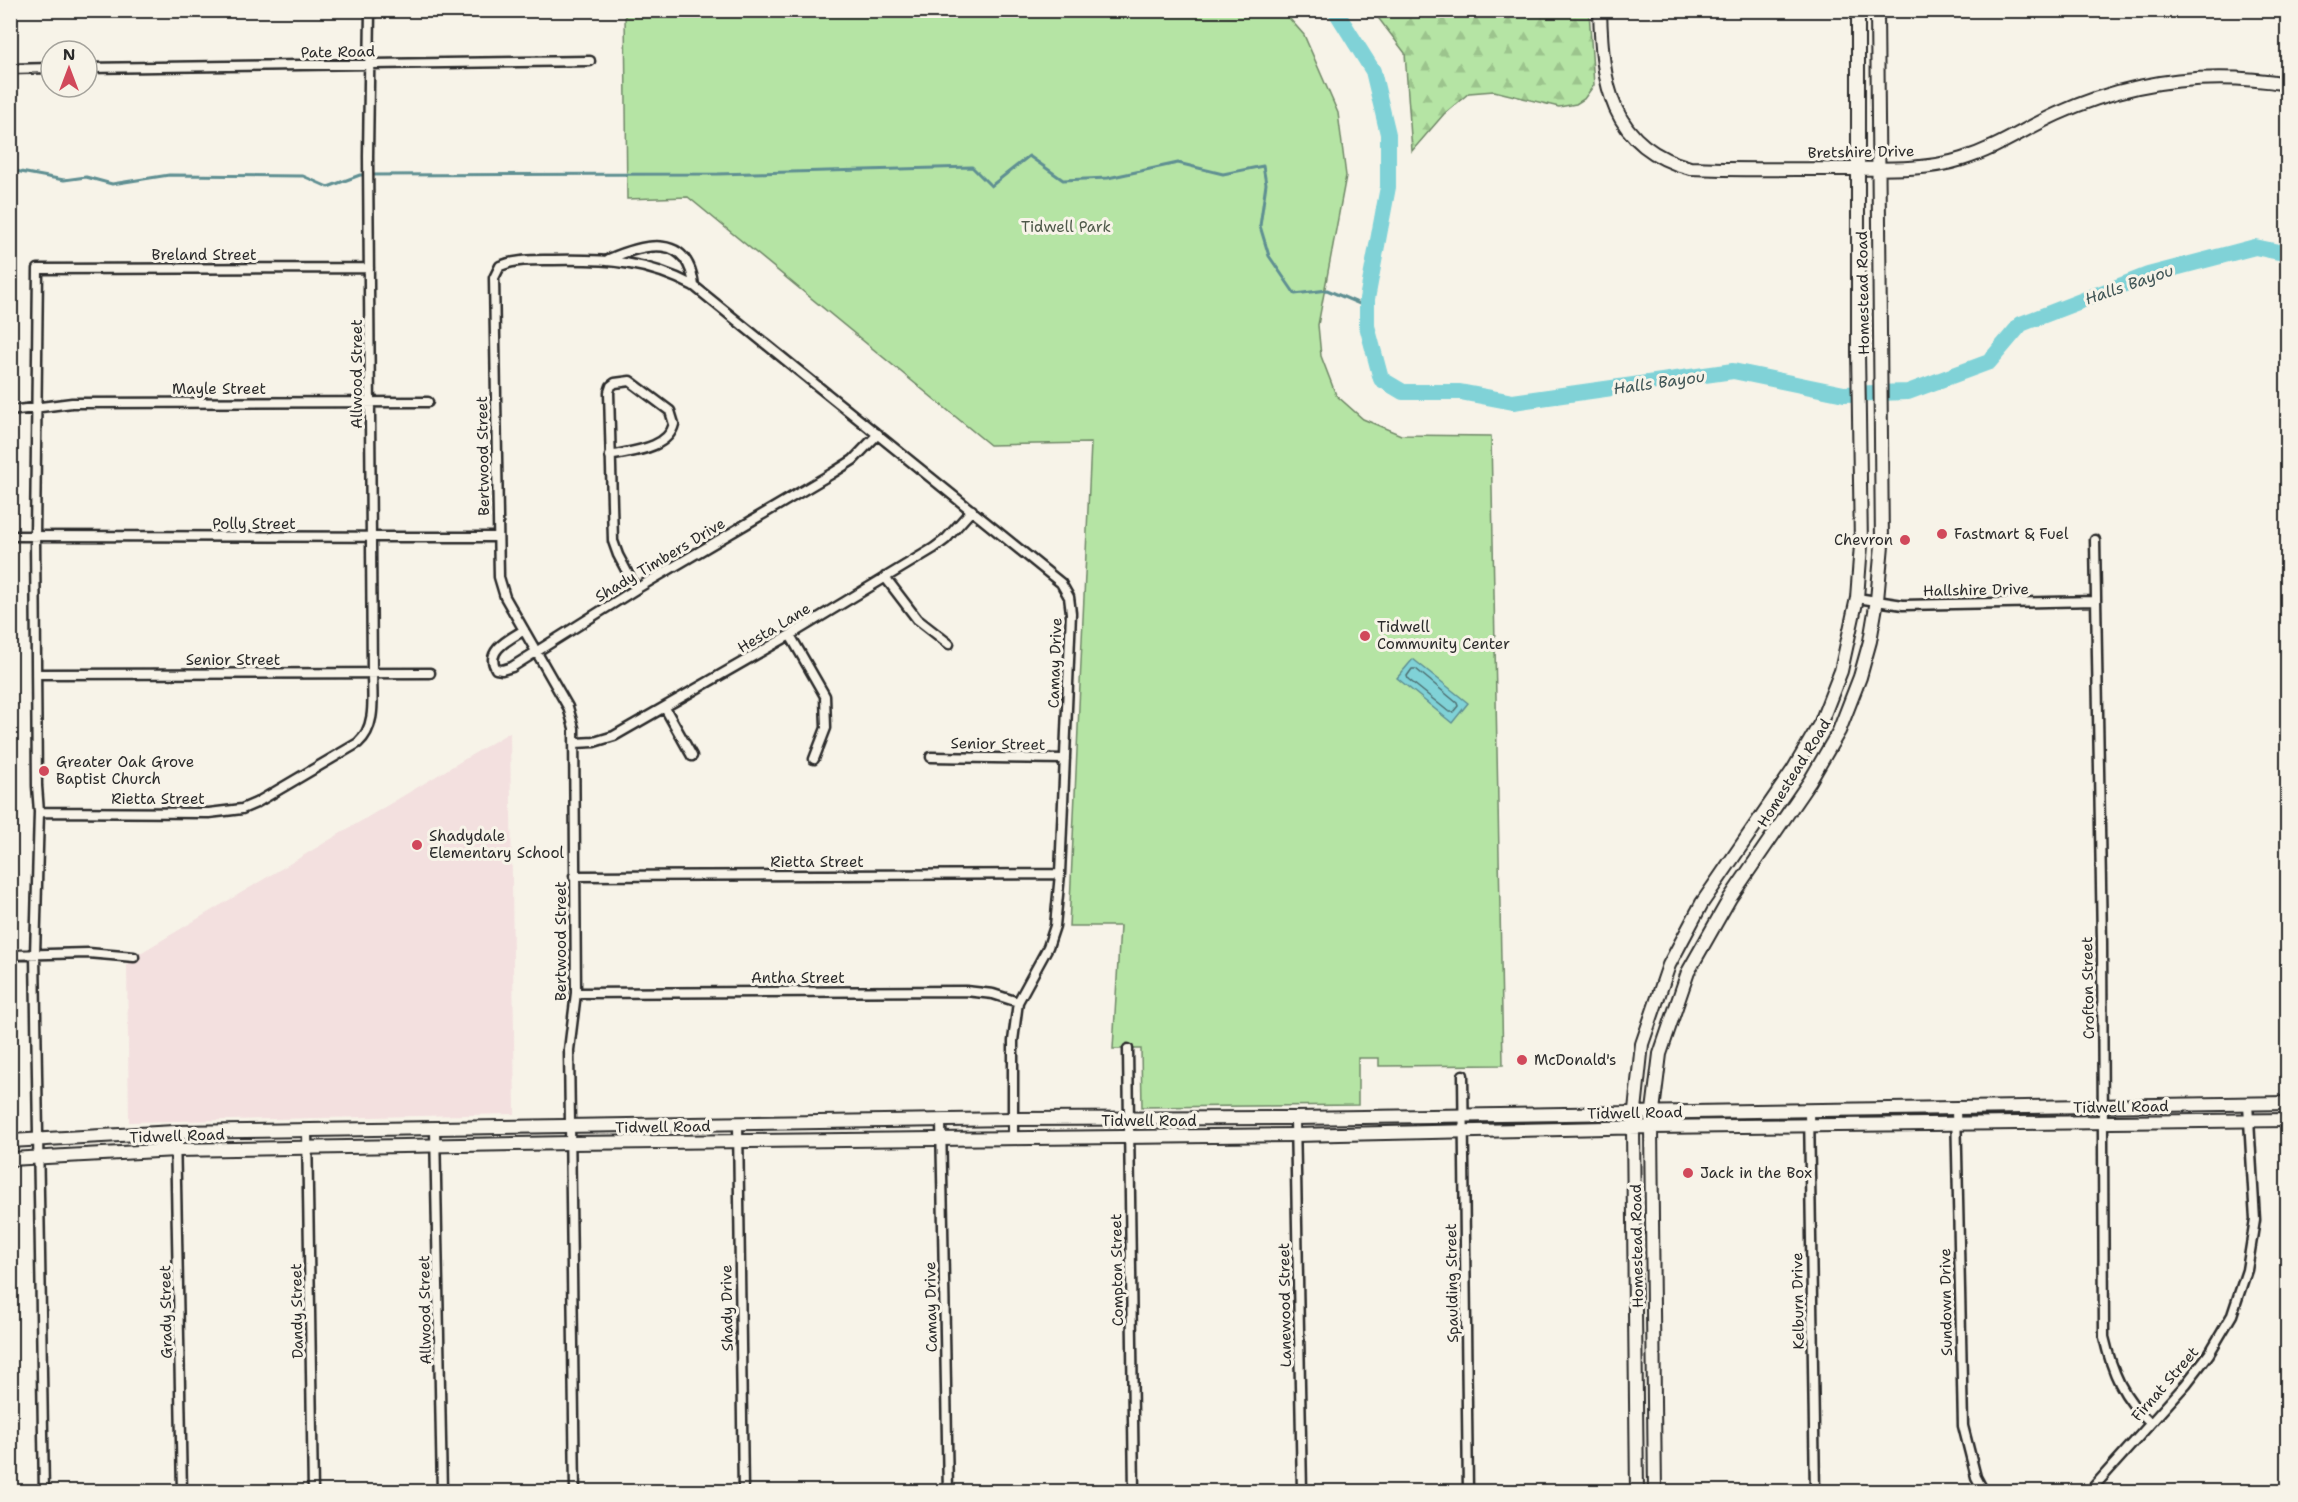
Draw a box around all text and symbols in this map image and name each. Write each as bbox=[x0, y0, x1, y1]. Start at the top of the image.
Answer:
north arrow bbox=[39, 39, 99, 99]
street label: Pate Road bbox=[301, 41, 376, 63]
text: N bbox=[63, 44, 75, 65]
street label: Bretshire Drive bbox=[1807, 141, 1915, 163]
park label: Tidwell Park bbox=[1021, 217, 1111, 237]
street label: Homestead Road bbox=[1852, 230, 1874, 355]
street label: Breland Street bbox=[151, 245, 257, 265]
water label: Halls Bayou bbox=[2082, 260, 2176, 309]
street label: Allwood Street bbox=[347, 319, 367, 429]
water label: Halls Bayou bbox=[1612, 366, 1706, 399]
street label: Mayle Street bbox=[172, 379, 266, 399]
street label: Bertwood Street bbox=[472, 396, 494, 516]
street label: Shady Timbers Drive bbox=[591, 513, 729, 607]
street label: Polly Street bbox=[212, 514, 296, 534]
place label: Fastmart & Fuel bbox=[1954, 524, 2069, 544]
marker: Fastmart & Fuel bbox=[1935, 527, 1949, 541]
place label: Chevron bbox=[1834, 530, 1893, 550]
marker: Chevron bbox=[1898, 533, 1912, 547]
street label: Hallshire Drive bbox=[1923, 579, 2029, 601]
street label: Hesta Lane bbox=[734, 598, 814, 658]
street label: Camay Drive bbox=[1043, 617, 1067, 709]
place label: Tidwell Community Center bbox=[1377, 617, 1510, 654]
marker: Tidwell Community Center bbox=[1358, 629, 1372, 643]
street label: Senior Street bbox=[186, 650, 280, 670]
street label: Homestead Road bbox=[1753, 715, 1836, 831]
street label: Senior Street bbox=[950, 733, 1046, 755]
place label: Greater Oak Grove Baptist Church bbox=[56, 752, 194, 789]
marker: Greater Oak Grove Baptist Church bbox=[37, 764, 51, 778]
street label: Rietta Street bbox=[111, 789, 205, 809]
place label: Shadydale Elementary School bbox=[429, 826, 565, 863]
marker: Shadydale Elementary School bbox=[410, 838, 424, 852]
street label: Rietta Street bbox=[770, 852, 864, 872]
street label: Bertwood Street bbox=[551, 881, 571, 1001]
street label: Crofton Street bbox=[2077, 936, 2099, 1040]
street label: Antha Street bbox=[751, 968, 845, 988]
place label: McDonald's bbox=[1534, 1050, 1616, 1070]
marker: McDonald's bbox=[1515, 1053, 1529, 1067]
street label: Tidwell Road bbox=[2073, 1096, 2169, 1118]
street label: Tidwell Road bbox=[1587, 1102, 1683, 1124]
street label: Tidwell Road bbox=[1101, 1111, 1197, 1131]
street label: Tidwell Road bbox=[615, 1116, 711, 1138]
street label: Tidwell Road bbox=[129, 1124, 226, 1148]
place label: Jack in the Box bbox=[1700, 1163, 1812, 1183]
marker: Jack in the Box bbox=[1681, 1166, 1695, 1180]
street label: Homestead Road bbox=[1626, 1183, 1648, 1308]
street label: Compton Street bbox=[1106, 1213, 1128, 1327]
street label: Spaulding Street bbox=[1441, 1223, 1463, 1343]
street label: Lanewood Street bbox=[1274, 1243, 1296, 1367]
street label: Sundown Drive bbox=[1935, 1248, 1957, 1356]
street label: Kelburn Drive bbox=[1787, 1252, 1809, 1350]
street label: Allwood Street bbox=[414, 1255, 436, 1365]
street label: Camay Drive bbox=[920, 1261, 942, 1353]
street label: Dandy Street bbox=[286, 1263, 308, 1359]
street label: Grady Street bbox=[155, 1265, 177, 1359]
street label: Shady Drive bbox=[716, 1265, 738, 1351]
street label: Firnat Street bbox=[2127, 1342, 2203, 1426]

